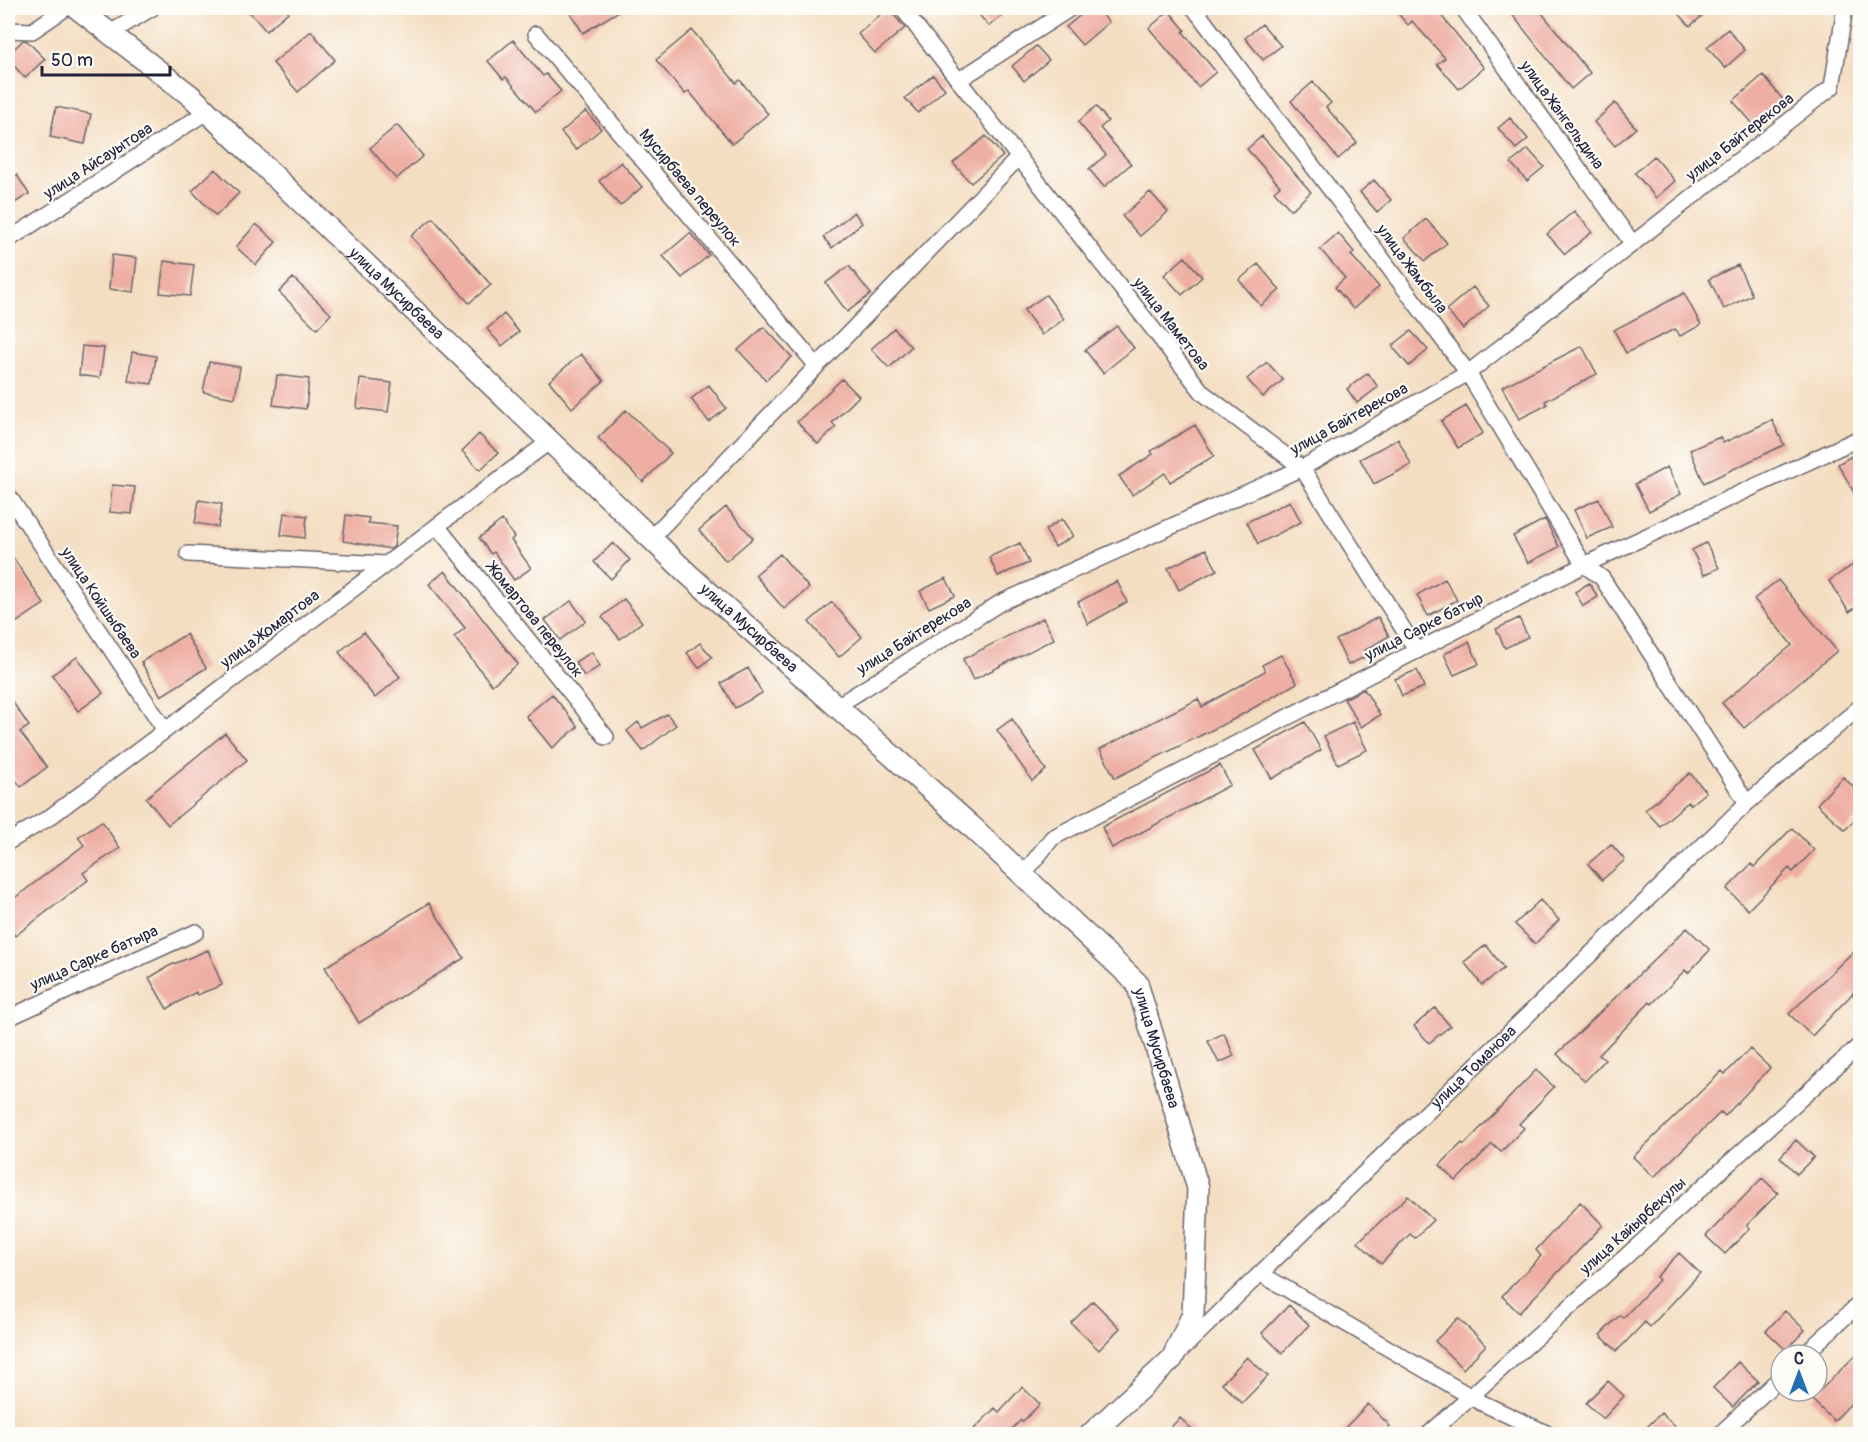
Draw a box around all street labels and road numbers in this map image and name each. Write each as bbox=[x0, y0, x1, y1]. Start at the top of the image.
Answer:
street label: улица Жангельдина bbox=[1515, 56, 1608, 173]
street label: улица Байтерекова bbox=[1681, 89, 1798, 186]
street label: улица Айсауытова bbox=[39, 118, 156, 204]
street label: Мусирбаева переулок bbox=[635, 125, 745, 251]
street label: улица Жамбыла bbox=[1371, 220, 1452, 317]
street label: улица Мусирбаева bbox=[344, 243, 448, 344]
street label: улица Маметова bbox=[1128, 273, 1214, 375]
street label: улица Байтерекова bbox=[1286, 378, 1411, 460]
street label: улица Койшыбаева bbox=[56, 543, 146, 663]
street label: Жомартова переулок bbox=[480, 556, 588, 682]
street label: улица Мусирбаева bbox=[695, 579, 802, 677]
street label: улица Жомартова bbox=[216, 585, 324, 673]
street label: улица Сарке батыр bbox=[1361, 589, 1487, 666]
street label: улица Байтерекова bbox=[852, 593, 975, 680]
street label: улица Сарке батыра bbox=[26, 921, 161, 996]
street label: улица Мусирбаева bbox=[1129, 985, 1184, 1111]
street label: улица Томанова bbox=[1426, 1021, 1521, 1113]
street label: улица Кайырбекулы bbox=[1575, 1173, 1690, 1280]

